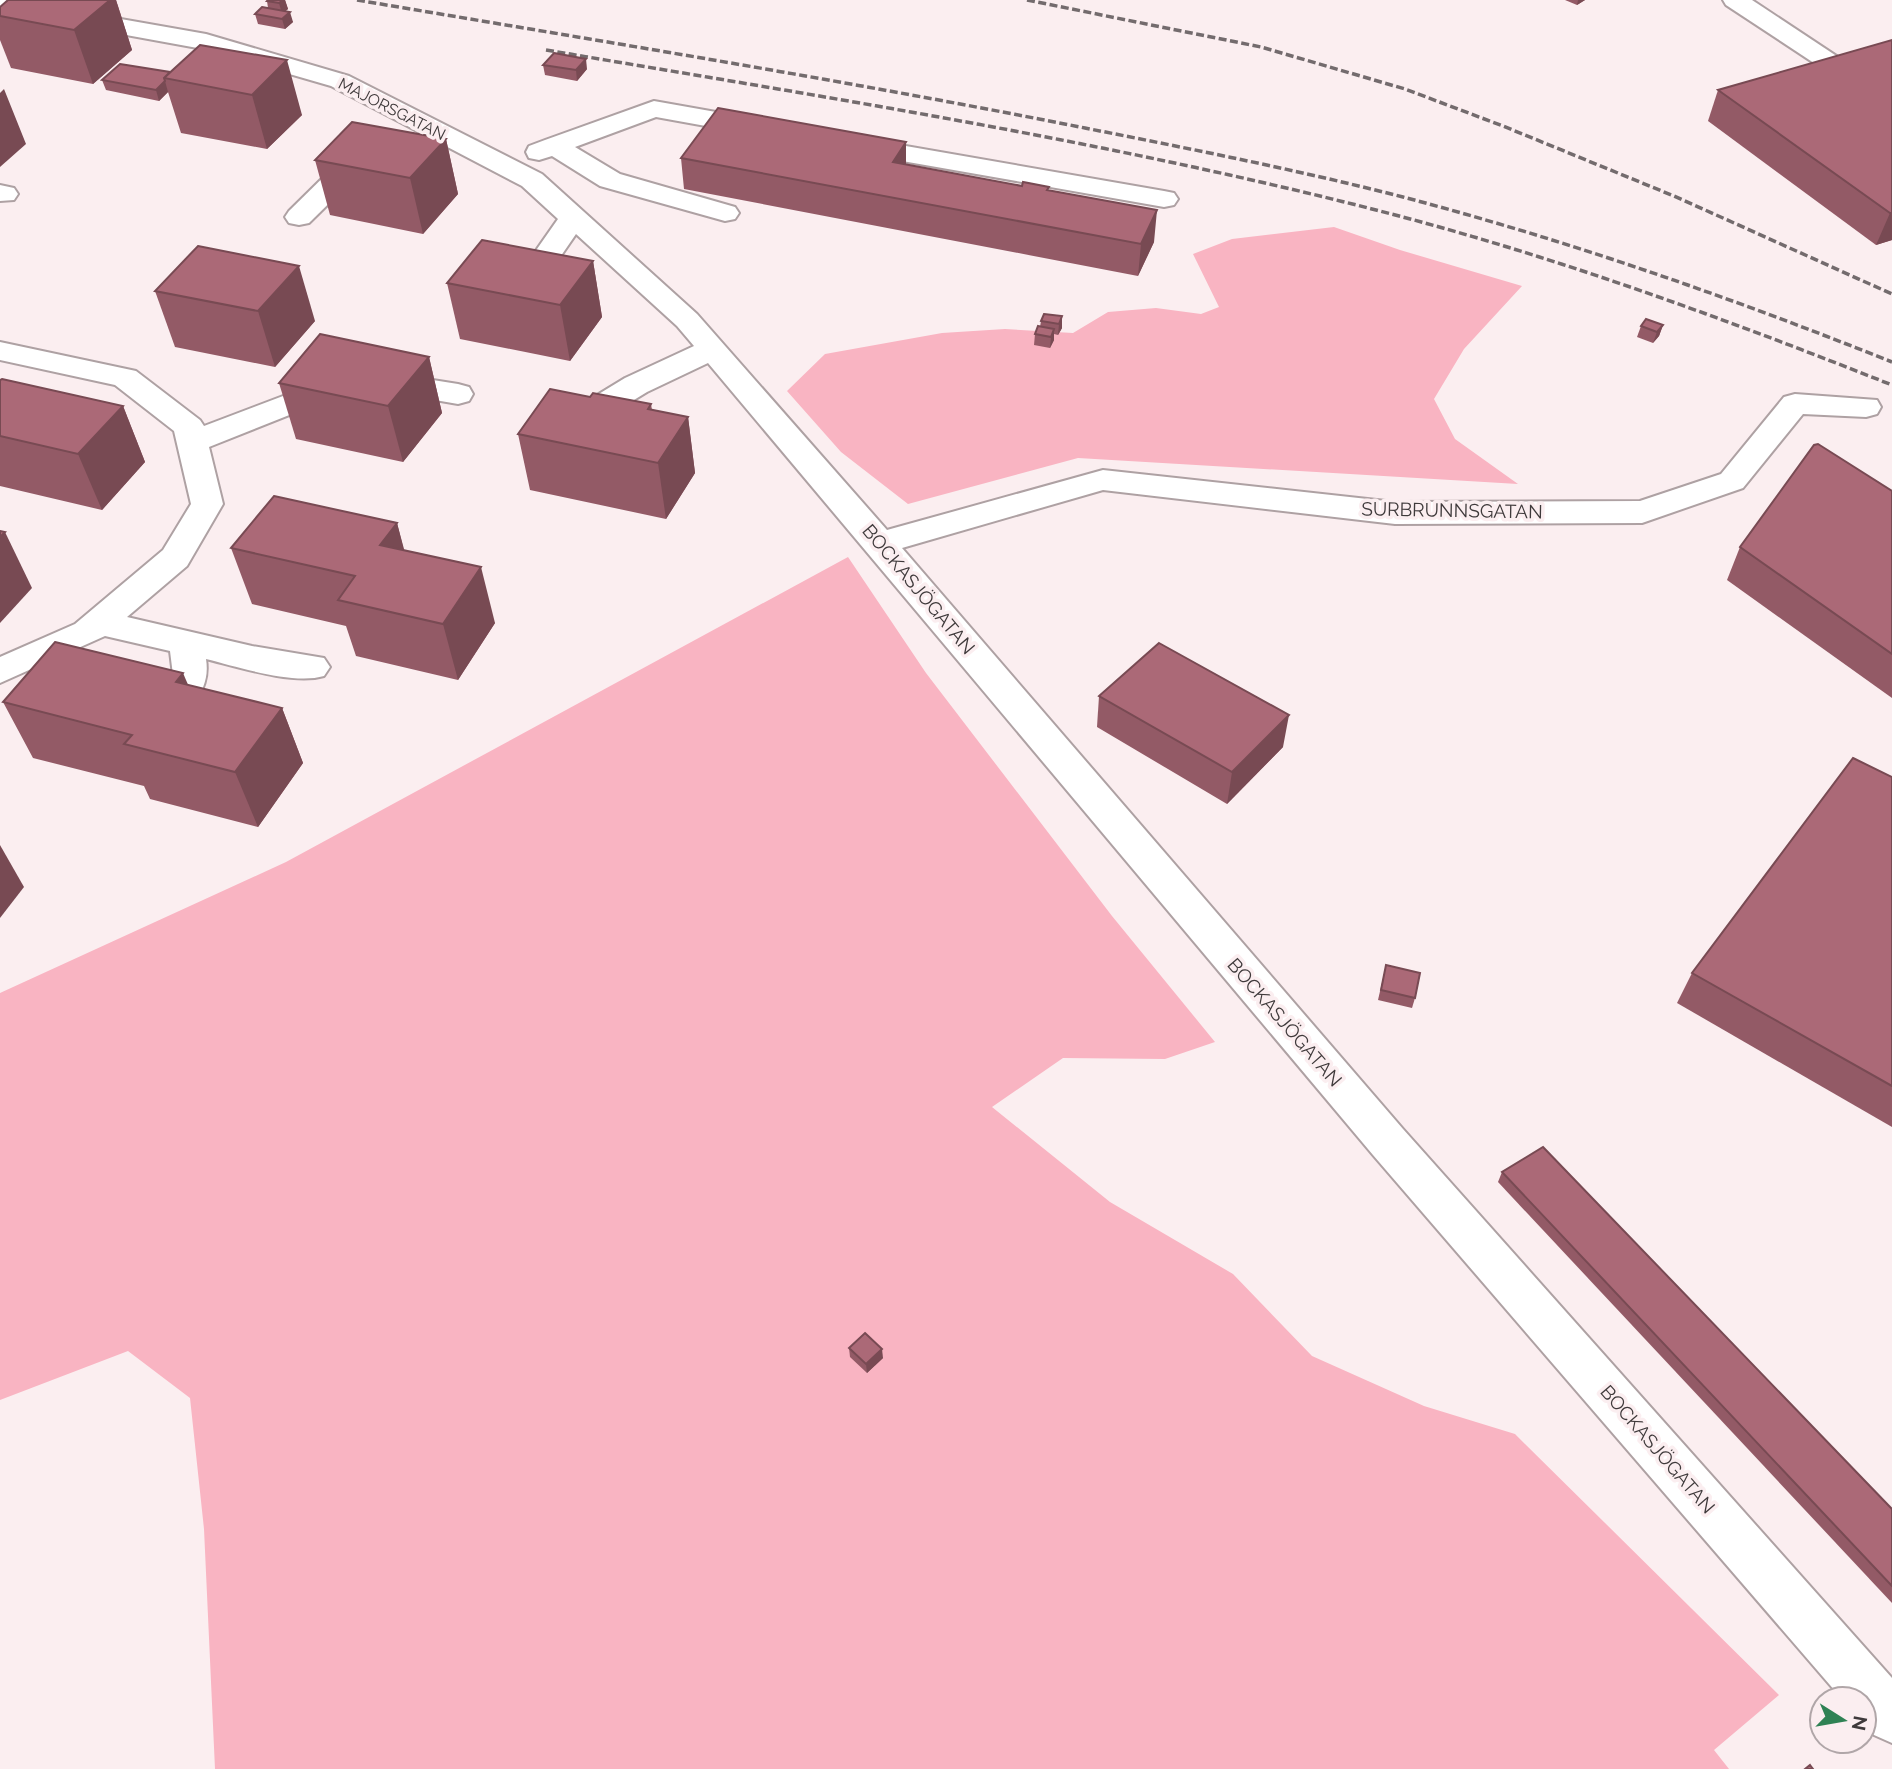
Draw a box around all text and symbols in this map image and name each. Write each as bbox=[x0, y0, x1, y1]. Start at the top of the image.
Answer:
street label: MAJORSGATAN bbox=[335, 74, 449, 144]
street label: SURBRUNNSGATAN bbox=[1361, 497, 1543, 523]
street label: BOCKASJÖGATAN bbox=[858, 520, 980, 658]
street label: BOCKASJÖGATAN bbox=[1223, 953, 1347, 1091]
street label: BOCKASJÖGATAN bbox=[1596, 1380, 1720, 1518]
north arrow bbox=[1808, 1685, 1878, 1755]
text: N bbox=[1848, 1714, 1872, 1732]

